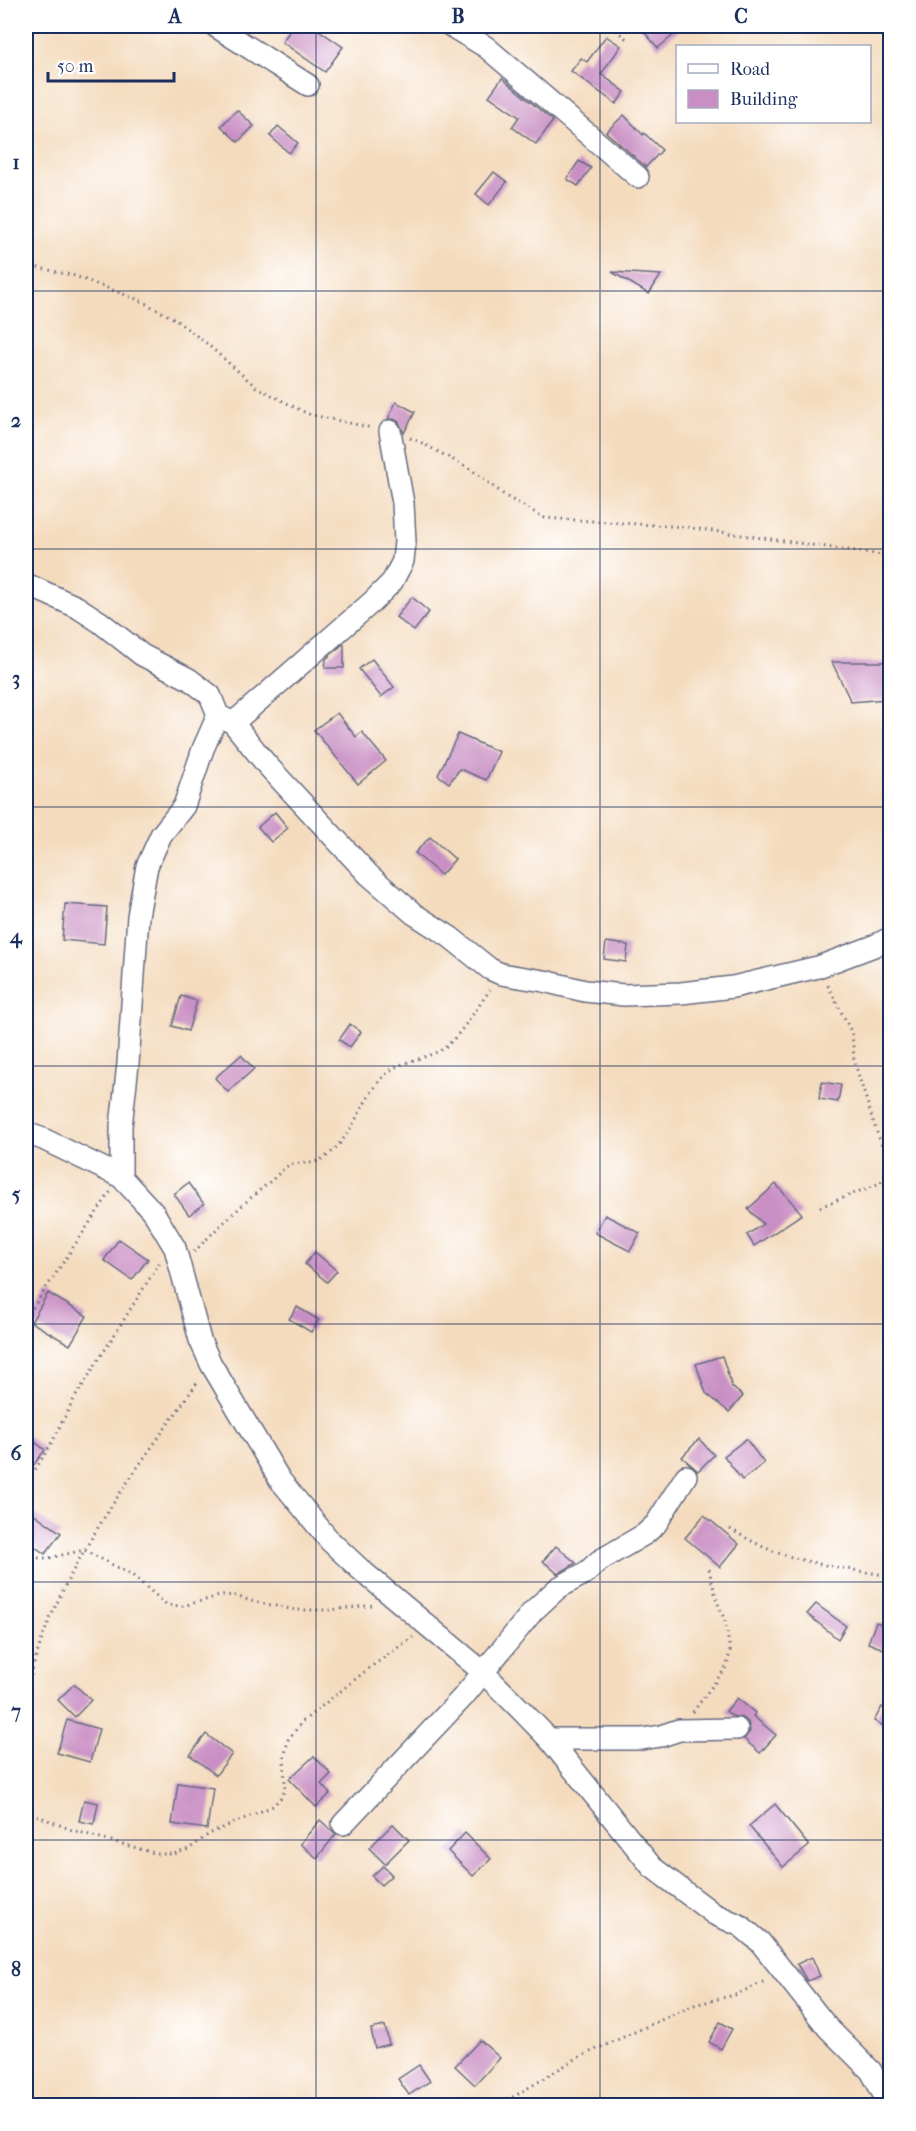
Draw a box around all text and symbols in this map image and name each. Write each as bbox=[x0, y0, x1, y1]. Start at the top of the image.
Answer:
text: A bbox=[167, 5, 183, 28]
text: B bbox=[451, 5, 465, 28]
text: C bbox=[734, 5, 748, 28]
scale bar bbox=[48, 45, 174, 83]
legend bbox=[676, 45, 871, 123]
text: 50 m bbox=[57, 56, 94, 77]
text: Road bbox=[730, 59, 770, 80]
text: Building bbox=[730, 89, 798, 110]
text: 1 bbox=[12, 151, 20, 174]
text: 2 bbox=[11, 409, 21, 432]
text: 3 bbox=[12, 667, 20, 690]
text: 4 bbox=[9, 925, 23, 949]
text: 5 bbox=[12, 1183, 21, 1206]
text: 6 bbox=[11, 1442, 23, 1465]
text: 7 bbox=[10, 1700, 21, 1723]
text: 8 bbox=[11, 1958, 21, 1981]

